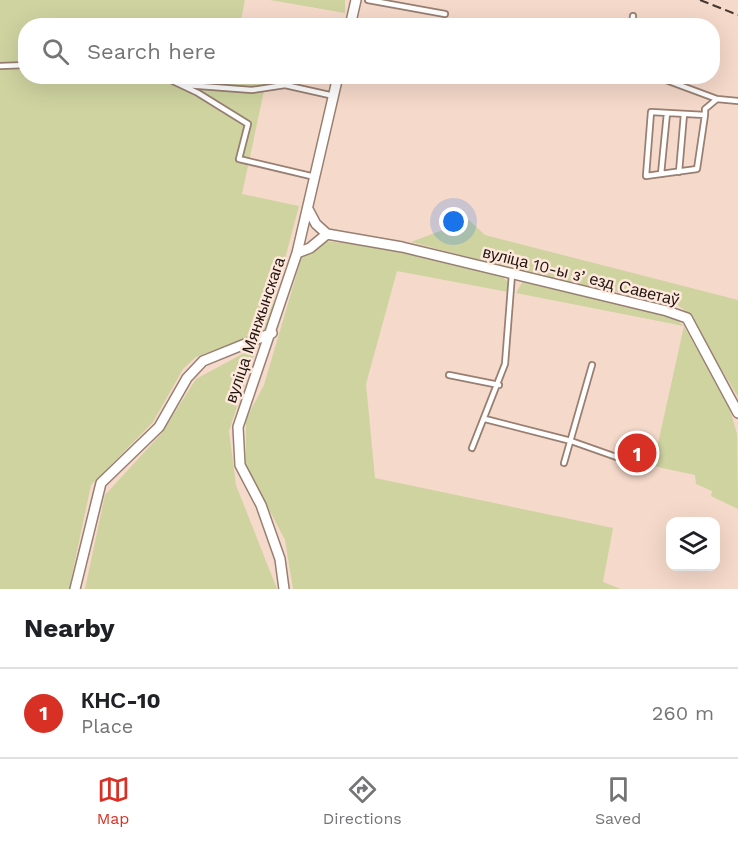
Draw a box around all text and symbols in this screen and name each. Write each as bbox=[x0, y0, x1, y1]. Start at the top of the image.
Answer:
search box bbox=[18, 18, 720, 84]
icon: search bbox=[39, 35, 72, 68]
text: Search here bbox=[87, 39, 216, 64]
your location bbox=[439, 207, 468, 236]
street label: вуліца 10-ы зʼезд Саветаў bbox=[481, 242, 681, 310]
street label: вуліца Мянжынскага bbox=[221, 255, 289, 405]
pin: 1 bbox=[618, 430, 656, 476]
map controls bbox=[666, 517, 720, 571]
button: layers bbox=[666, 517, 720, 571]
text: Nearby bbox=[24, 613, 115, 643]
text: КНС-10 bbox=[81, 688, 161, 713]
text: 1 bbox=[39, 701, 48, 725]
text: 260 m bbox=[652, 701, 714, 725]
text: Place bbox=[81, 714, 133, 738]
tab: Map bbox=[97, 773, 130, 828]
tab: Directions bbox=[323, 773, 402, 828]
tab: Saved bbox=[595, 773, 641, 828]

